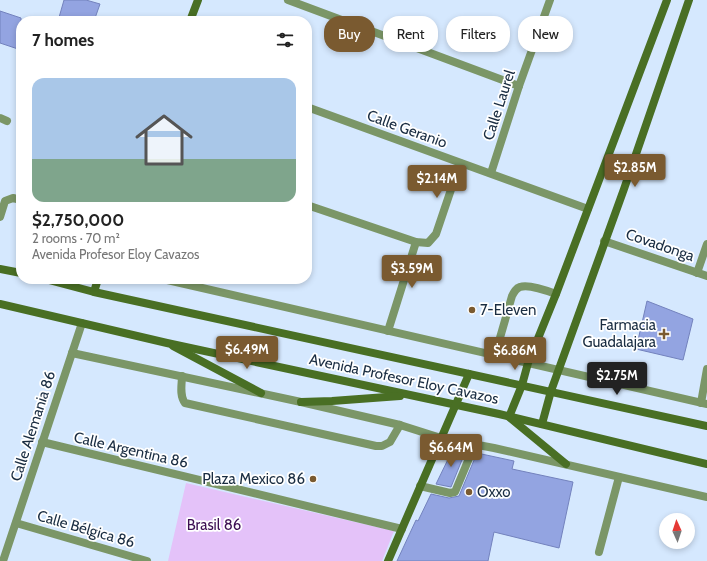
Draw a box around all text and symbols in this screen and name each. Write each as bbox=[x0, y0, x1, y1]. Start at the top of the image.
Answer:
chip: Buy bbox=[324, 16, 375, 52]
chip: Rent bbox=[383, 16, 438, 52]
chip: Filters bbox=[446, 16, 510, 52]
chip: New bbox=[518, 16, 573, 52]
icon: filters bbox=[274, 29, 296, 51]
text: 7 homes bbox=[32, 30, 94, 50]
street label: Calle Laurel bbox=[479, 67, 519, 142]
icon: home bbox=[128, 104, 200, 176]
street label: Calle Geranio bbox=[365, 106, 449, 152]
pin: $2.85M bbox=[602, 154, 668, 188]
text: $2.85M bbox=[614, 159, 656, 175]
pin: $2.14M bbox=[404, 165, 470, 199]
text: $2.14M bbox=[417, 170, 457, 186]
text: $2,750,000 bbox=[32, 210, 124, 230]
street label: Covadonga bbox=[623, 225, 697, 265]
text: 2 rooms · 70 m² bbox=[32, 230, 120, 246]
text: Avenida Profesor Eloy Cavazos bbox=[32, 246, 199, 262]
pin: $3.59M bbox=[379, 255, 445, 289]
text: $3.59M bbox=[391, 260, 433, 276]
place label: 7-Eleven bbox=[480, 301, 536, 319]
marker: 7-Eleven bbox=[467, 305, 477, 315]
place label: Farmacia Guadalajara bbox=[582, 316, 657, 351]
marker: Farmacia Guadalajara bbox=[659, 329, 669, 339]
pin: $6.49M bbox=[214, 336, 280, 370]
pin: $6.86M bbox=[482, 337, 548, 371]
text: $6.49M bbox=[225, 341, 269, 357]
text: $6.86M bbox=[493, 342, 537, 358]
street label: Avenida Profesor Eloy Cavazos bbox=[308, 350, 500, 408]
pin: $2.75M bbox=[584, 362, 650, 396]
text: $2.75M bbox=[596, 367, 638, 383]
street label: Calle Alemania 86 bbox=[7, 369, 59, 483]
street label: Calle Argentina 86 bbox=[72, 428, 190, 472]
pin: $6.64M bbox=[418, 434, 484, 468]
text: $6.64M bbox=[429, 439, 473, 455]
place label: Plaza Mexico 86 bbox=[202, 470, 305, 488]
marker: Plaza Mexico 86 bbox=[308, 474, 318, 484]
place label: Oxxo bbox=[477, 483, 511, 501]
marker: Oxxo bbox=[464, 487, 474, 497]
street label: Calle Bélgica 86 bbox=[35, 506, 137, 552]
north arrow bbox=[659, 513, 695, 549]
map controls bbox=[659, 513, 695, 549]
park label: Brasil 86 bbox=[187, 516, 241, 534]

